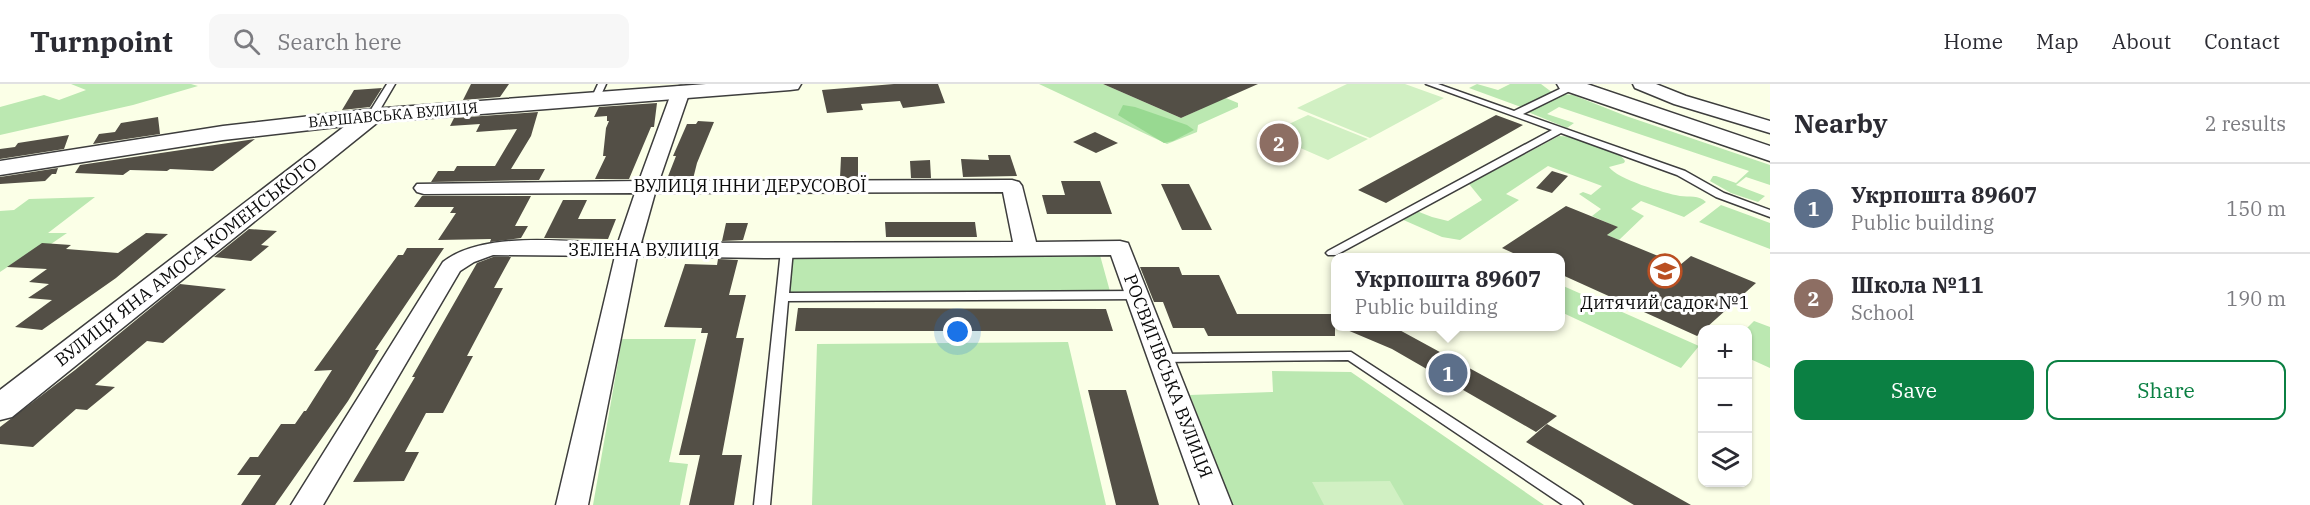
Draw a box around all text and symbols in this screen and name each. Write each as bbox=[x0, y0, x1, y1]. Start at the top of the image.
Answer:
search box bbox=[209, 14, 629, 68]
text: Turnpoint bbox=[30, 23, 173, 60]
icon: search bbox=[230, 25, 263, 58]
text: Search here bbox=[278, 27, 402, 56]
text: Home bbox=[1943, 27, 2003, 55]
text: Map bbox=[2036, 27, 2079, 55]
text: About bbox=[2112, 27, 2171, 55]
text: Contact bbox=[2204, 27, 2280, 55]
street label: ВАРШАВСЬКА ВУЛИЦЯ bbox=[307, 98, 478, 131]
text: Nearby bbox=[1794, 106, 1888, 140]
text: 2 results bbox=[2205, 110, 2286, 137]
pin: 2 bbox=[1260, 120, 1298, 166]
street label: ВУЛИЦЯ ЯНА АМОСА КОМЕНСЬКОГО bbox=[50, 152, 322, 371]
street label: ВУЛИЦЯ ІННИ ДЕРУСОВОЇ bbox=[633, 174, 867, 197]
text: Укрпошта 89607 bbox=[1851, 180, 2037, 209]
text: 1 bbox=[1808, 195, 1820, 222]
text: 150 m bbox=[2226, 195, 2286, 222]
text: Public building bbox=[1851, 209, 1994, 236]
street label: ЗЕЛЕНА ВУЛИЦЯ bbox=[568, 238, 720, 261]
popup bbox=[1331, 253, 1565, 331]
school or university icon: Дитячий садок №1 bbox=[1647, 253, 1683, 289]
text: Укрпошта 89607 bbox=[1355, 264, 1541, 293]
street label: РОСВИГІВСЬКА ВУЛИЦЯ bbox=[1119, 270, 1218, 481]
text: Школа №11 bbox=[1851, 270, 1984, 299]
text: 2 bbox=[1808, 285, 1820, 312]
text: 190 m bbox=[2226, 285, 2286, 312]
place label: Дитячий садок №1 bbox=[1580, 291, 1750, 314]
text: Public building bbox=[1355, 293, 1498, 320]
text: School bbox=[1851, 299, 1914, 326]
your location bbox=[943, 317, 972, 346]
map controls bbox=[1698, 325, 1752, 487]
button: + bbox=[1698, 325, 1752, 379]
pin: 1 bbox=[1428, 350, 1468, 396]
button: Save bbox=[1794, 360, 2034, 420]
button: Share bbox=[2046, 360, 2286, 420]
button: − bbox=[1698, 379, 1752, 433]
button: layers bbox=[1698, 433, 1752, 487]

